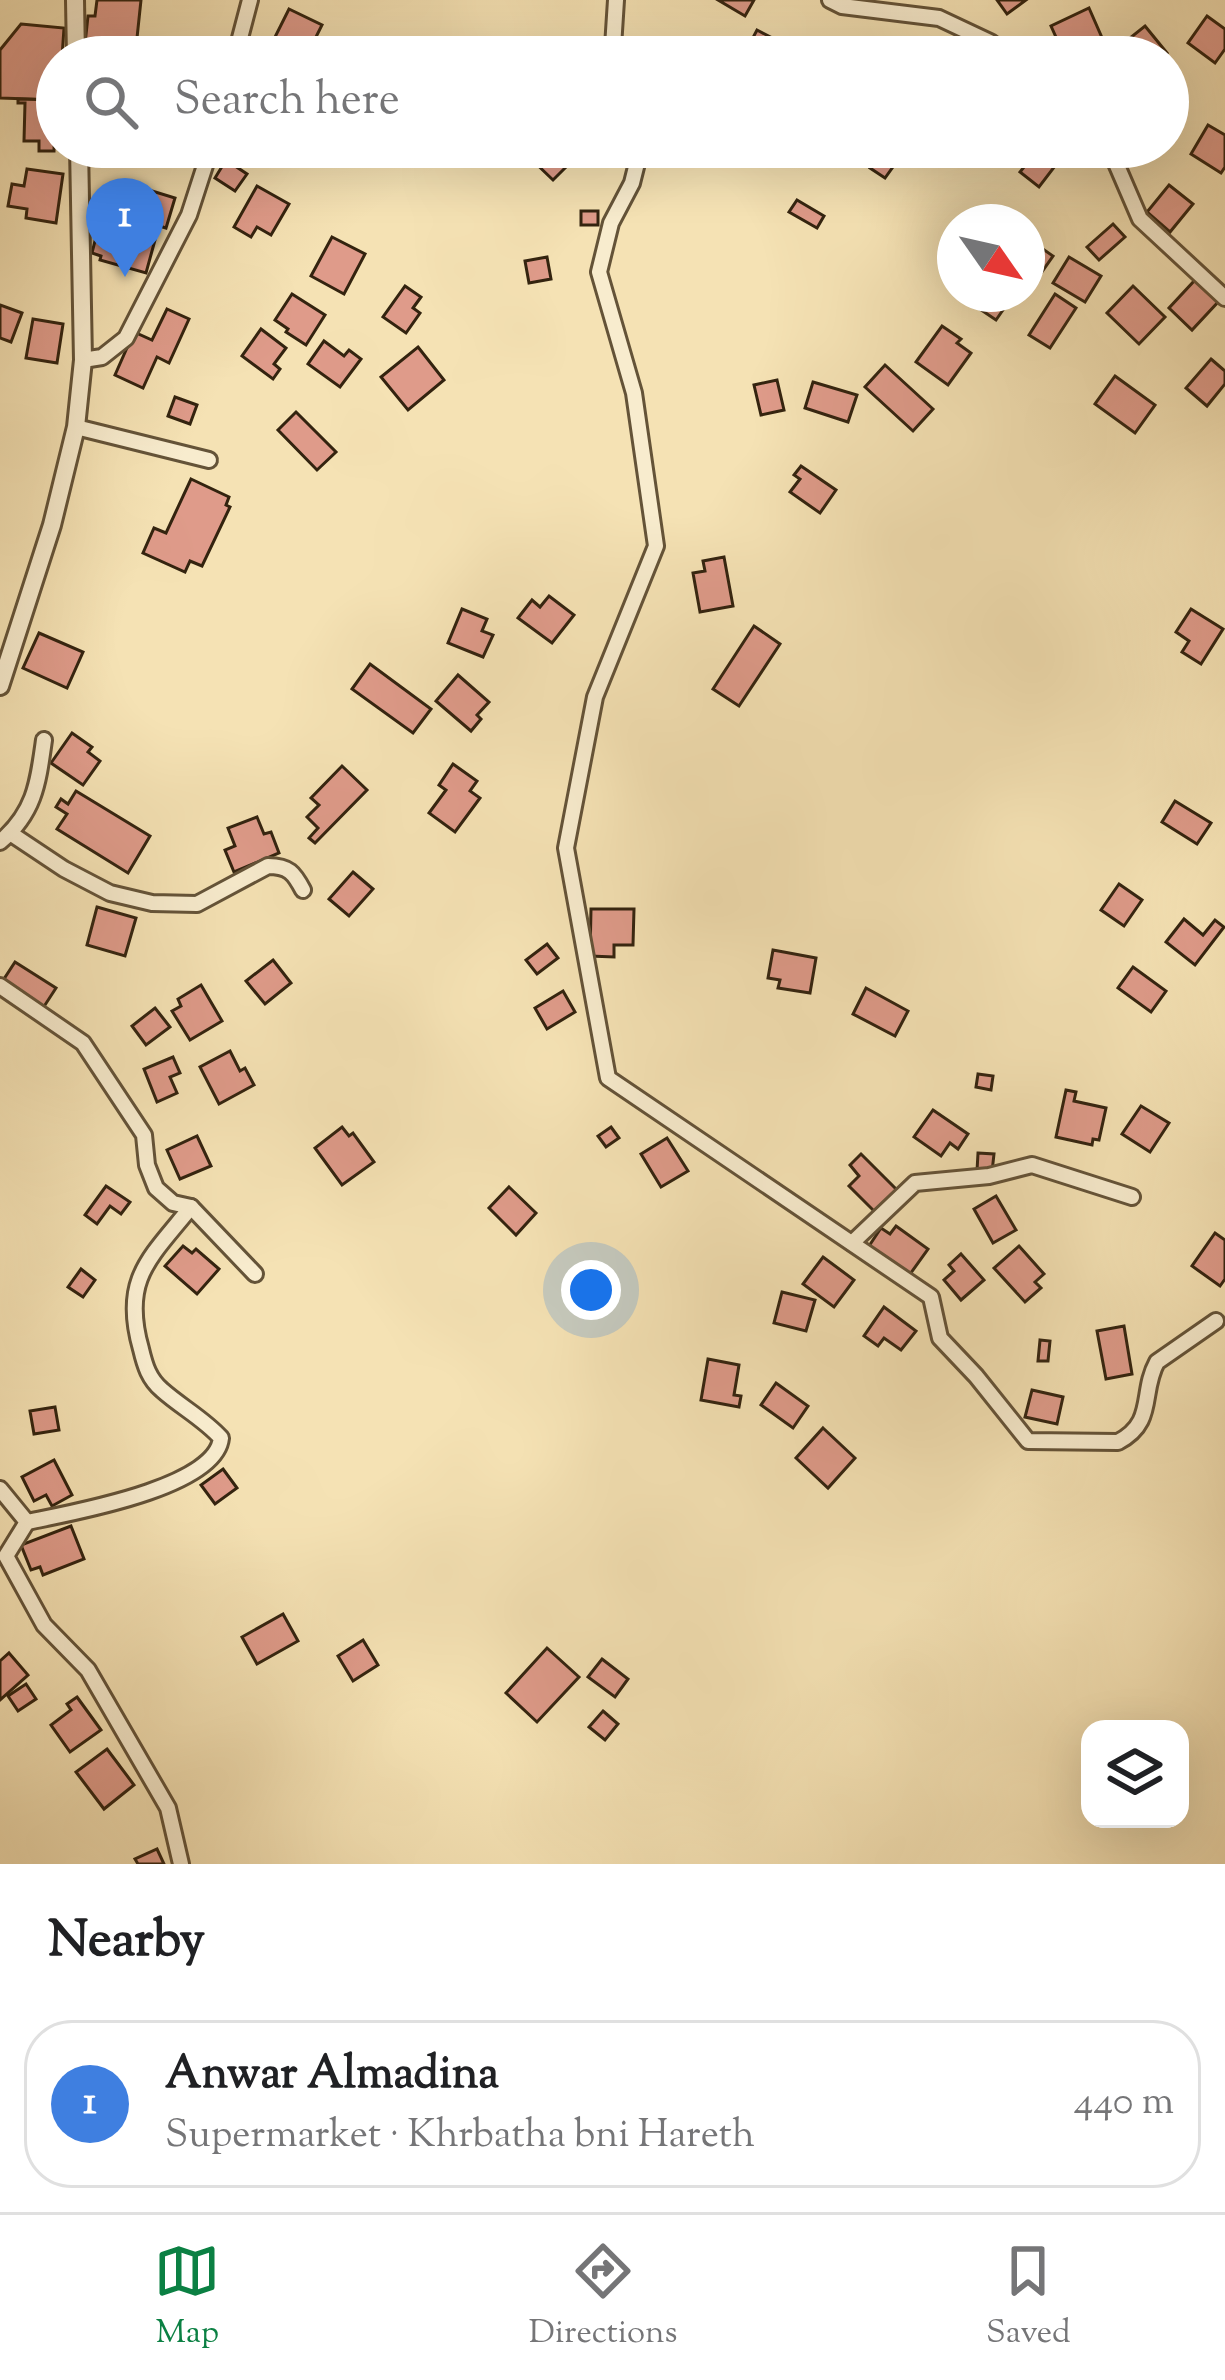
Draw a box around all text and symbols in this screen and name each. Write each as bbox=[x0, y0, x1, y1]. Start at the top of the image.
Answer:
search box bbox=[36, 36, 1189, 168]
icon: search bbox=[78, 69, 144, 135]
text: Search here bbox=[174, 70, 400, 135]
pin: 1 bbox=[86, 178, 164, 277]
north arrow bbox=[937, 204, 1045, 312]
your location bbox=[561, 1260, 621, 1320]
map controls bbox=[1081, 1720, 1189, 1828]
button: layers bbox=[1081, 1720, 1189, 1828]
text: Nearby bbox=[48, 1906, 205, 1979]
text: Anwar Almadina bbox=[165, 2044, 499, 2109]
text: 1 bbox=[83, 2076, 97, 2132]
text: 440 m bbox=[1074, 2076, 1174, 2132]
text: Supermarket · Khrbatha bni Hareth bbox=[165, 2109, 755, 2165]
tab: Map bbox=[154, 2238, 220, 2358]
tab: Directions bbox=[529, 2238, 678, 2358]
tab: Saved bbox=[986, 2238, 1071, 2358]

